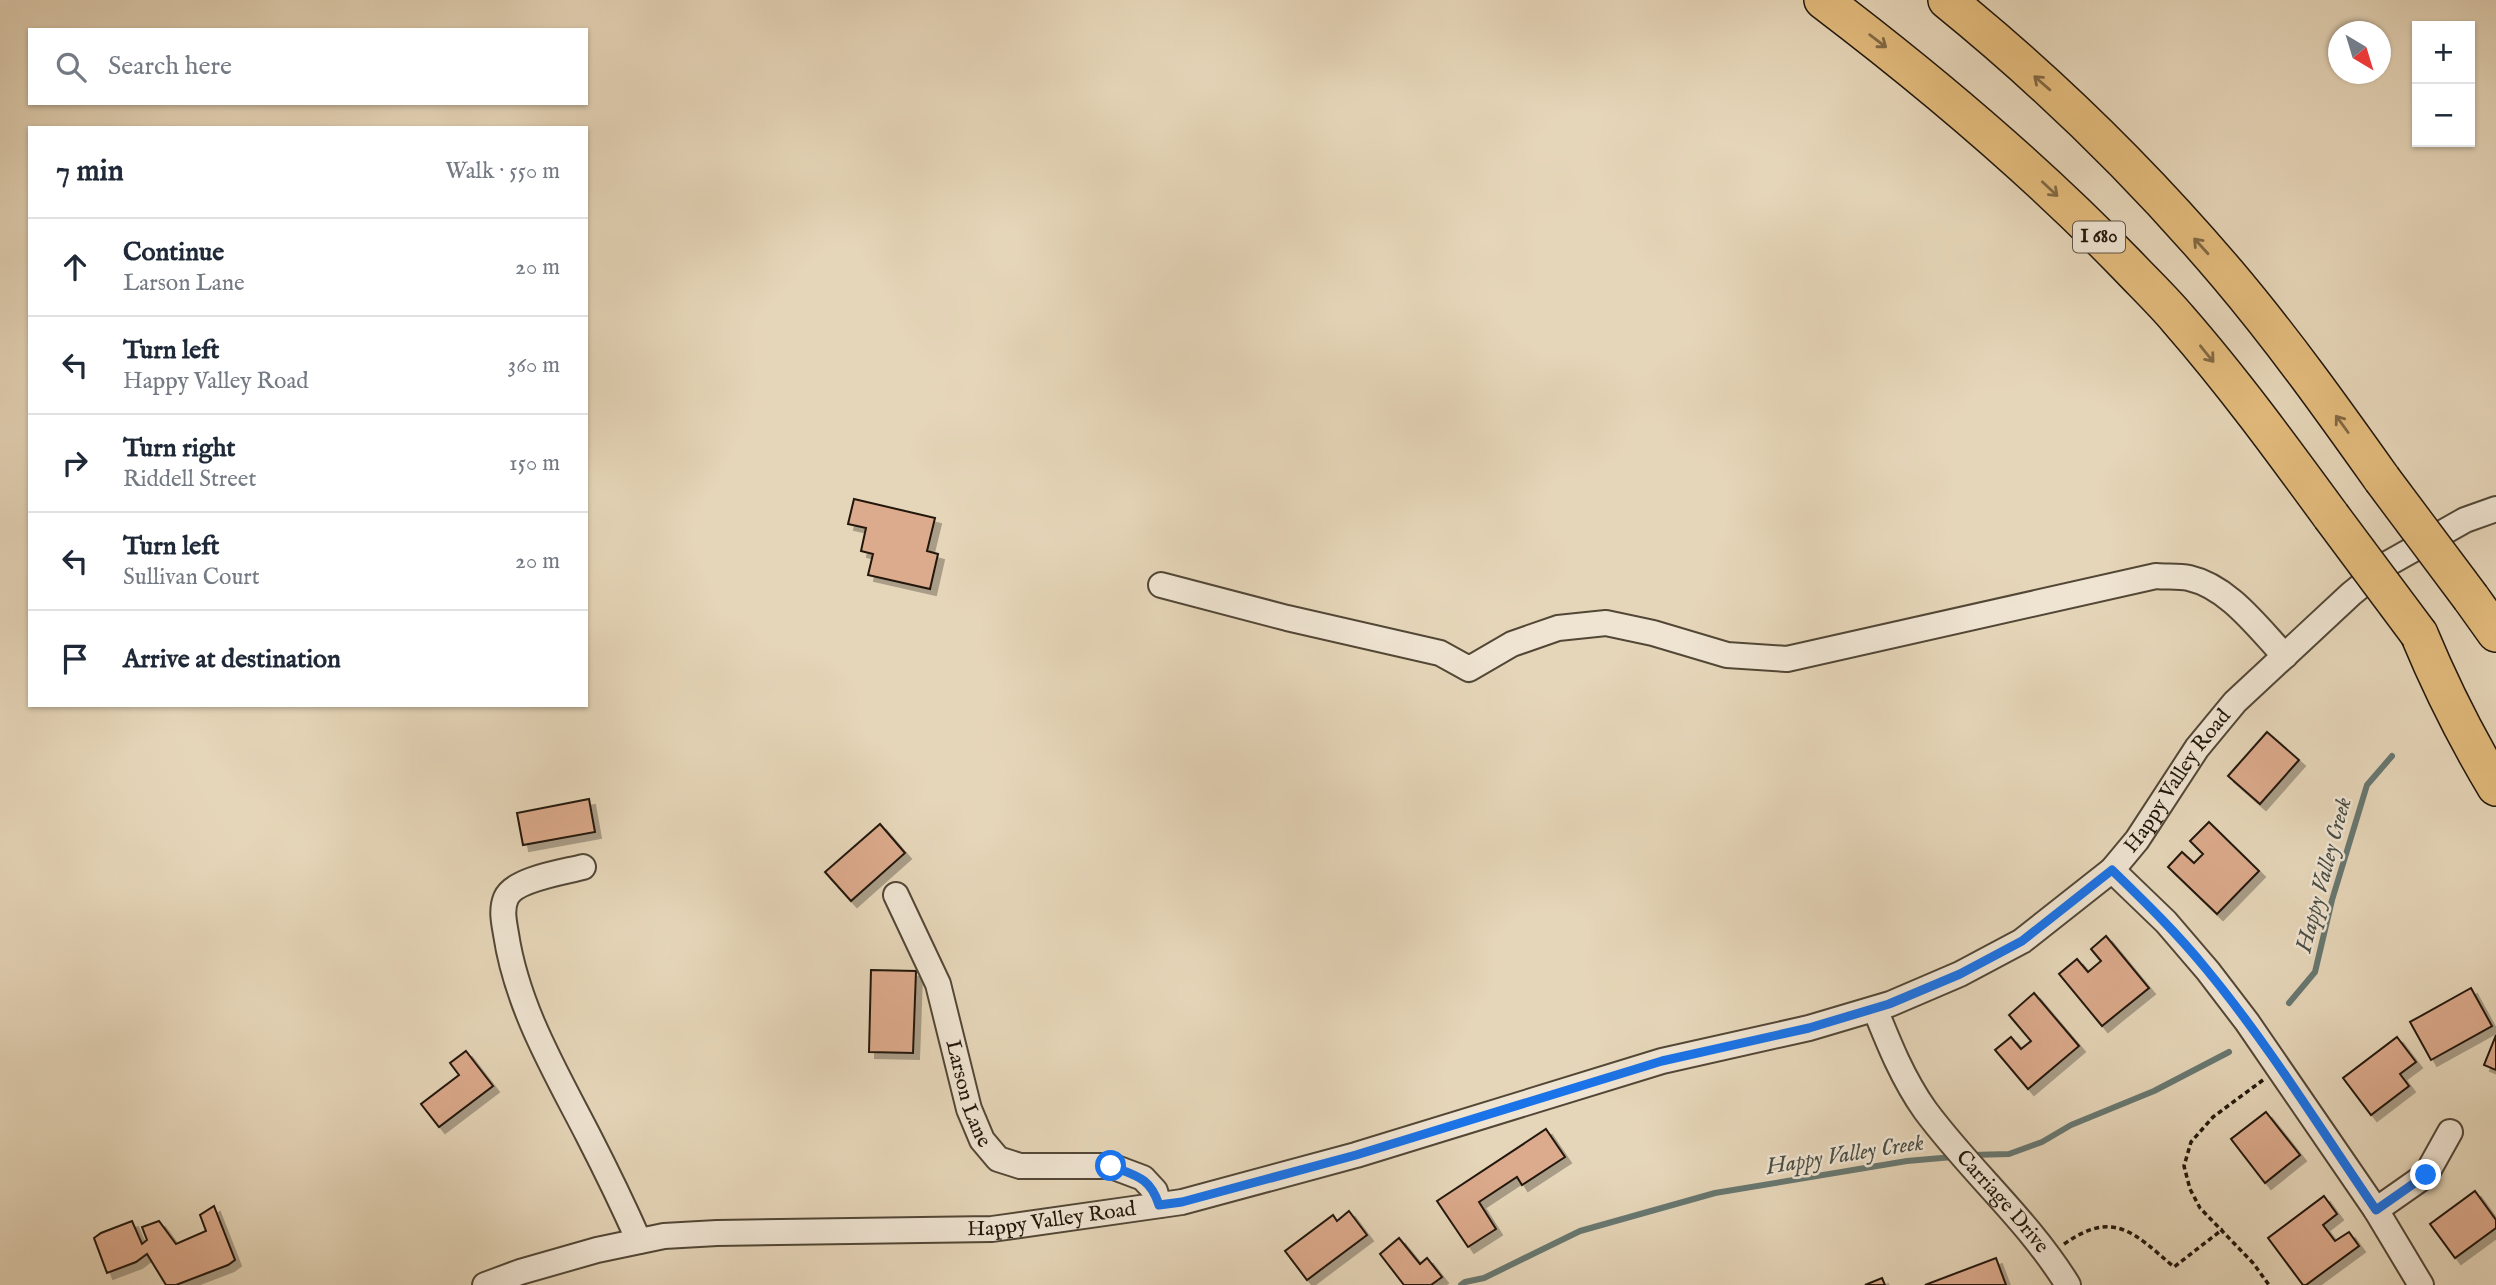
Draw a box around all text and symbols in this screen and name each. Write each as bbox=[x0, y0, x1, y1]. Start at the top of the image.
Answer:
north arrow bbox=[2328, 21, 2391, 84]
map controls bbox=[2412, 21, 2475, 147]
button: + bbox=[2412, 21, 2475, 84]
search box bbox=[28, 28, 588, 105]
one-way arrow bbox=[1868, 34, 1886, 49]
icon: search bbox=[52, 48, 90, 86]
text: Search here bbox=[108, 50, 232, 83]
one-way arrow bbox=[2034, 75, 2052, 91]
button: − bbox=[2412, 84, 2475, 147]
text: 7 min bbox=[56, 153, 124, 191]
text: Walk · 550 m bbox=[445, 157, 560, 186]
one-way arrow bbox=[2041, 181, 2058, 198]
road number: I 680 bbox=[2073, 221, 2125, 252]
text: Continue bbox=[123, 236, 224, 269]
one-way arrow bbox=[2193, 237, 2209, 255]
icon: ahead bbox=[56, 248, 94, 286]
text: 20 m bbox=[515, 253, 560, 282]
text: Larson Lane bbox=[123, 269, 245, 298]
text: Turn left bbox=[123, 334, 220, 367]
one-way arrow bbox=[2199, 345, 2214, 363]
icon: left bbox=[56, 346, 94, 384]
text: 360 m bbox=[508, 351, 560, 380]
text: Happy Valley Road bbox=[123, 367, 309, 396]
one-way arrow bbox=[2335, 415, 2350, 434]
text: Turn right bbox=[123, 432, 236, 465]
icon: right bbox=[56, 444, 94, 482]
text: 150 m bbox=[509, 449, 560, 478]
text: Riddell Street bbox=[123, 465, 256, 494]
text: Turn left bbox=[123, 530, 220, 563]
icon: left bbox=[56, 542, 94, 580]
text: 20 m bbox=[515, 547, 560, 576]
text: Sullivan Court bbox=[123, 563, 260, 592]
icon: arrive bbox=[56, 640, 94, 678]
text: Arrive at destination bbox=[123, 643, 341, 676]
street label: Happy Valley Road bbox=[2118, 703, 2238, 859]
water label: Happy Valley Creek bbox=[2289, 794, 2359, 957]
street label: Larson Lane bbox=[939, 1037, 997, 1154]
water label: Happy Valley Creek bbox=[1763, 1128, 1926, 1182]
street label: Carriage Drive bbox=[1950, 1144, 2055, 1259]
route start bbox=[1095, 1150, 1126, 1181]
route end bbox=[2410, 1159, 2441, 1190]
street label: Happy Valley Road bbox=[967, 1195, 1138, 1243]

